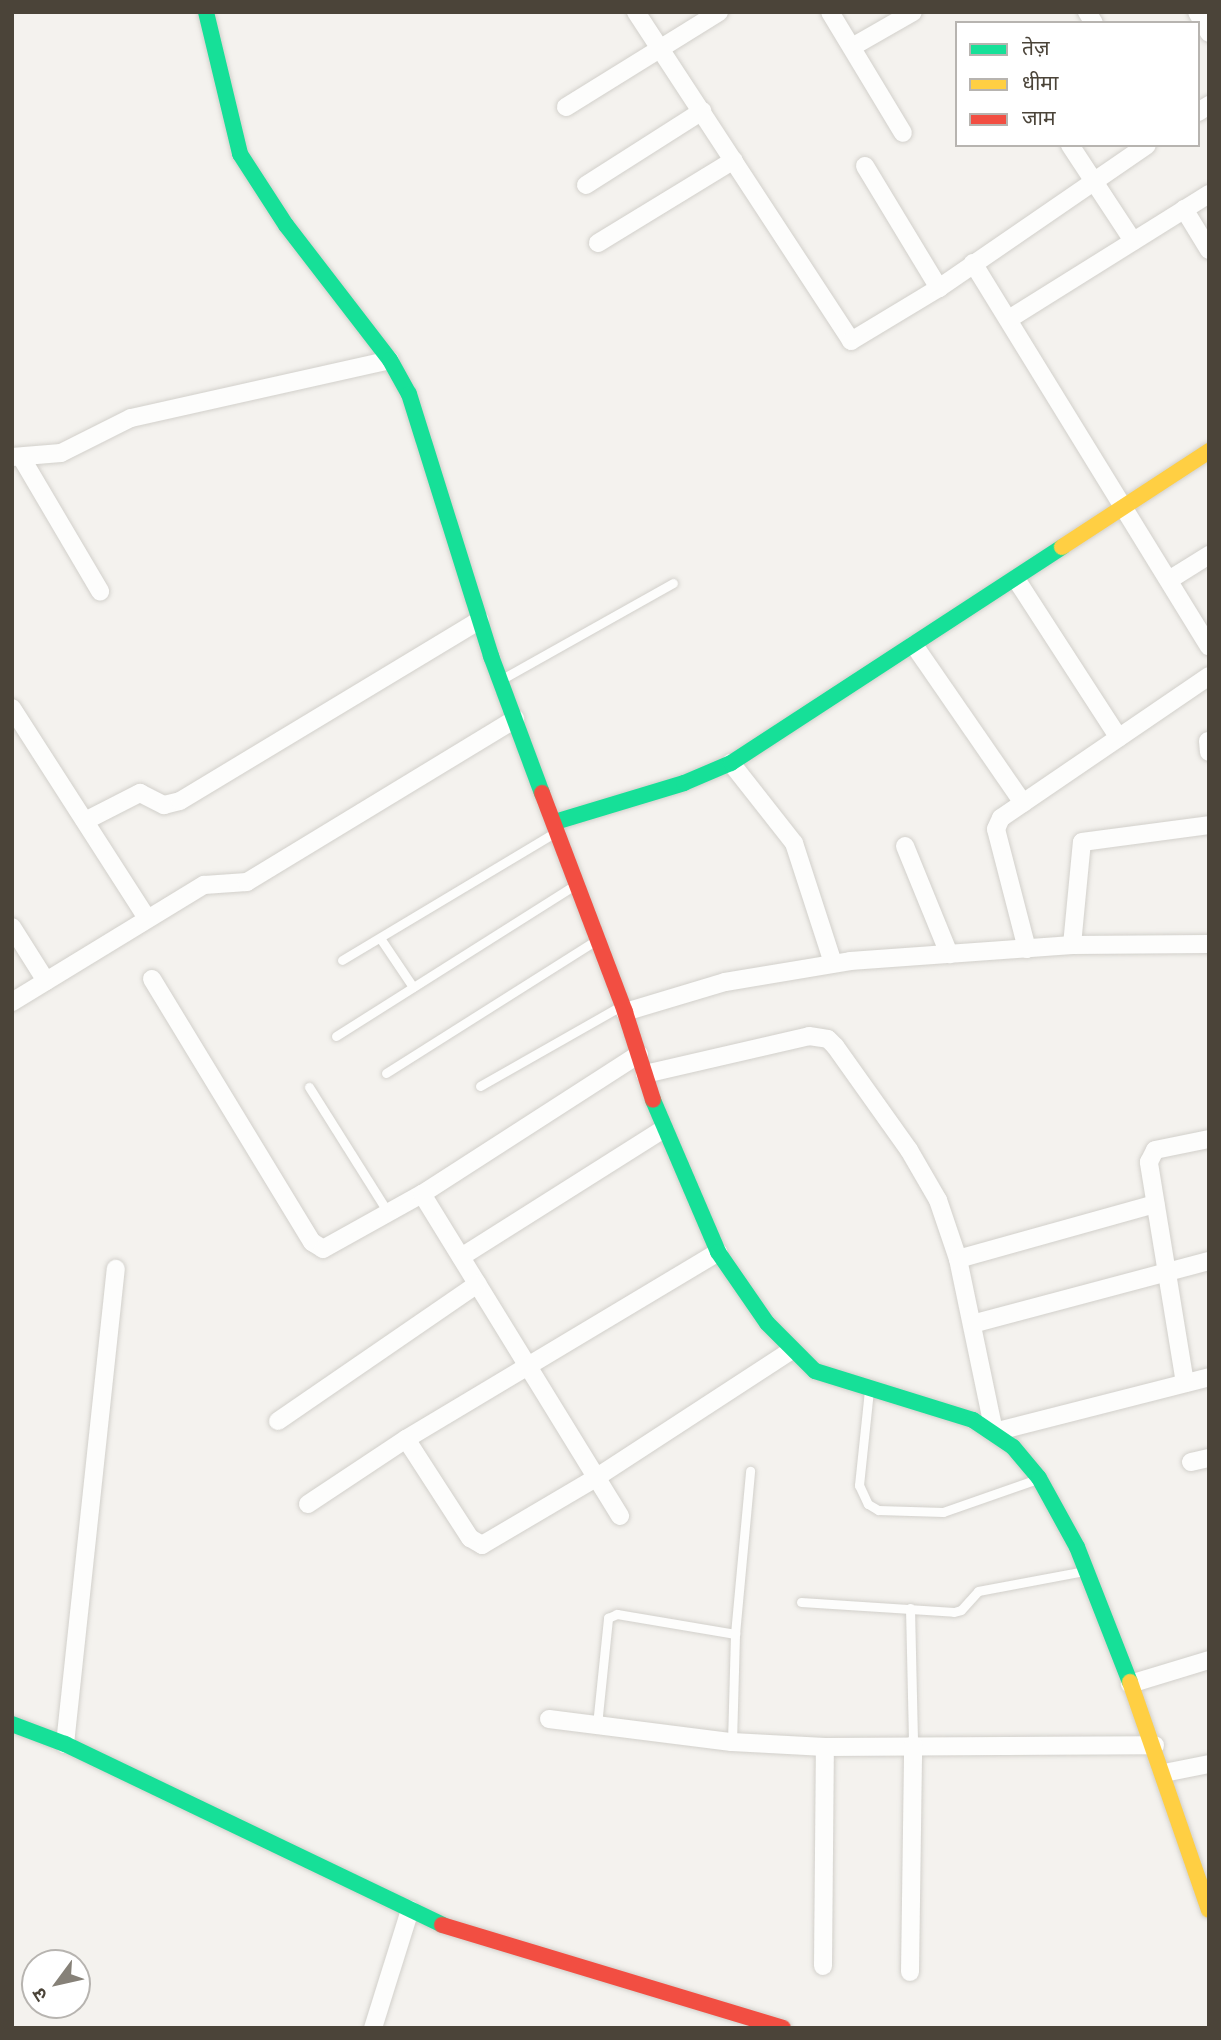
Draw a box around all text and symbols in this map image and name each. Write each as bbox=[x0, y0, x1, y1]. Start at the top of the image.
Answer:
legend bbox=[955, 21, 1200, 147]
text: तेज़ bbox=[1022, 36, 1050, 60]
text: धीमा bbox=[1022, 71, 1058, 95]
text: जाम bbox=[1022, 106, 1056, 130]
north arrow bbox=[21, 1949, 91, 2019]
text: उ bbox=[27, 1984, 52, 2006]

